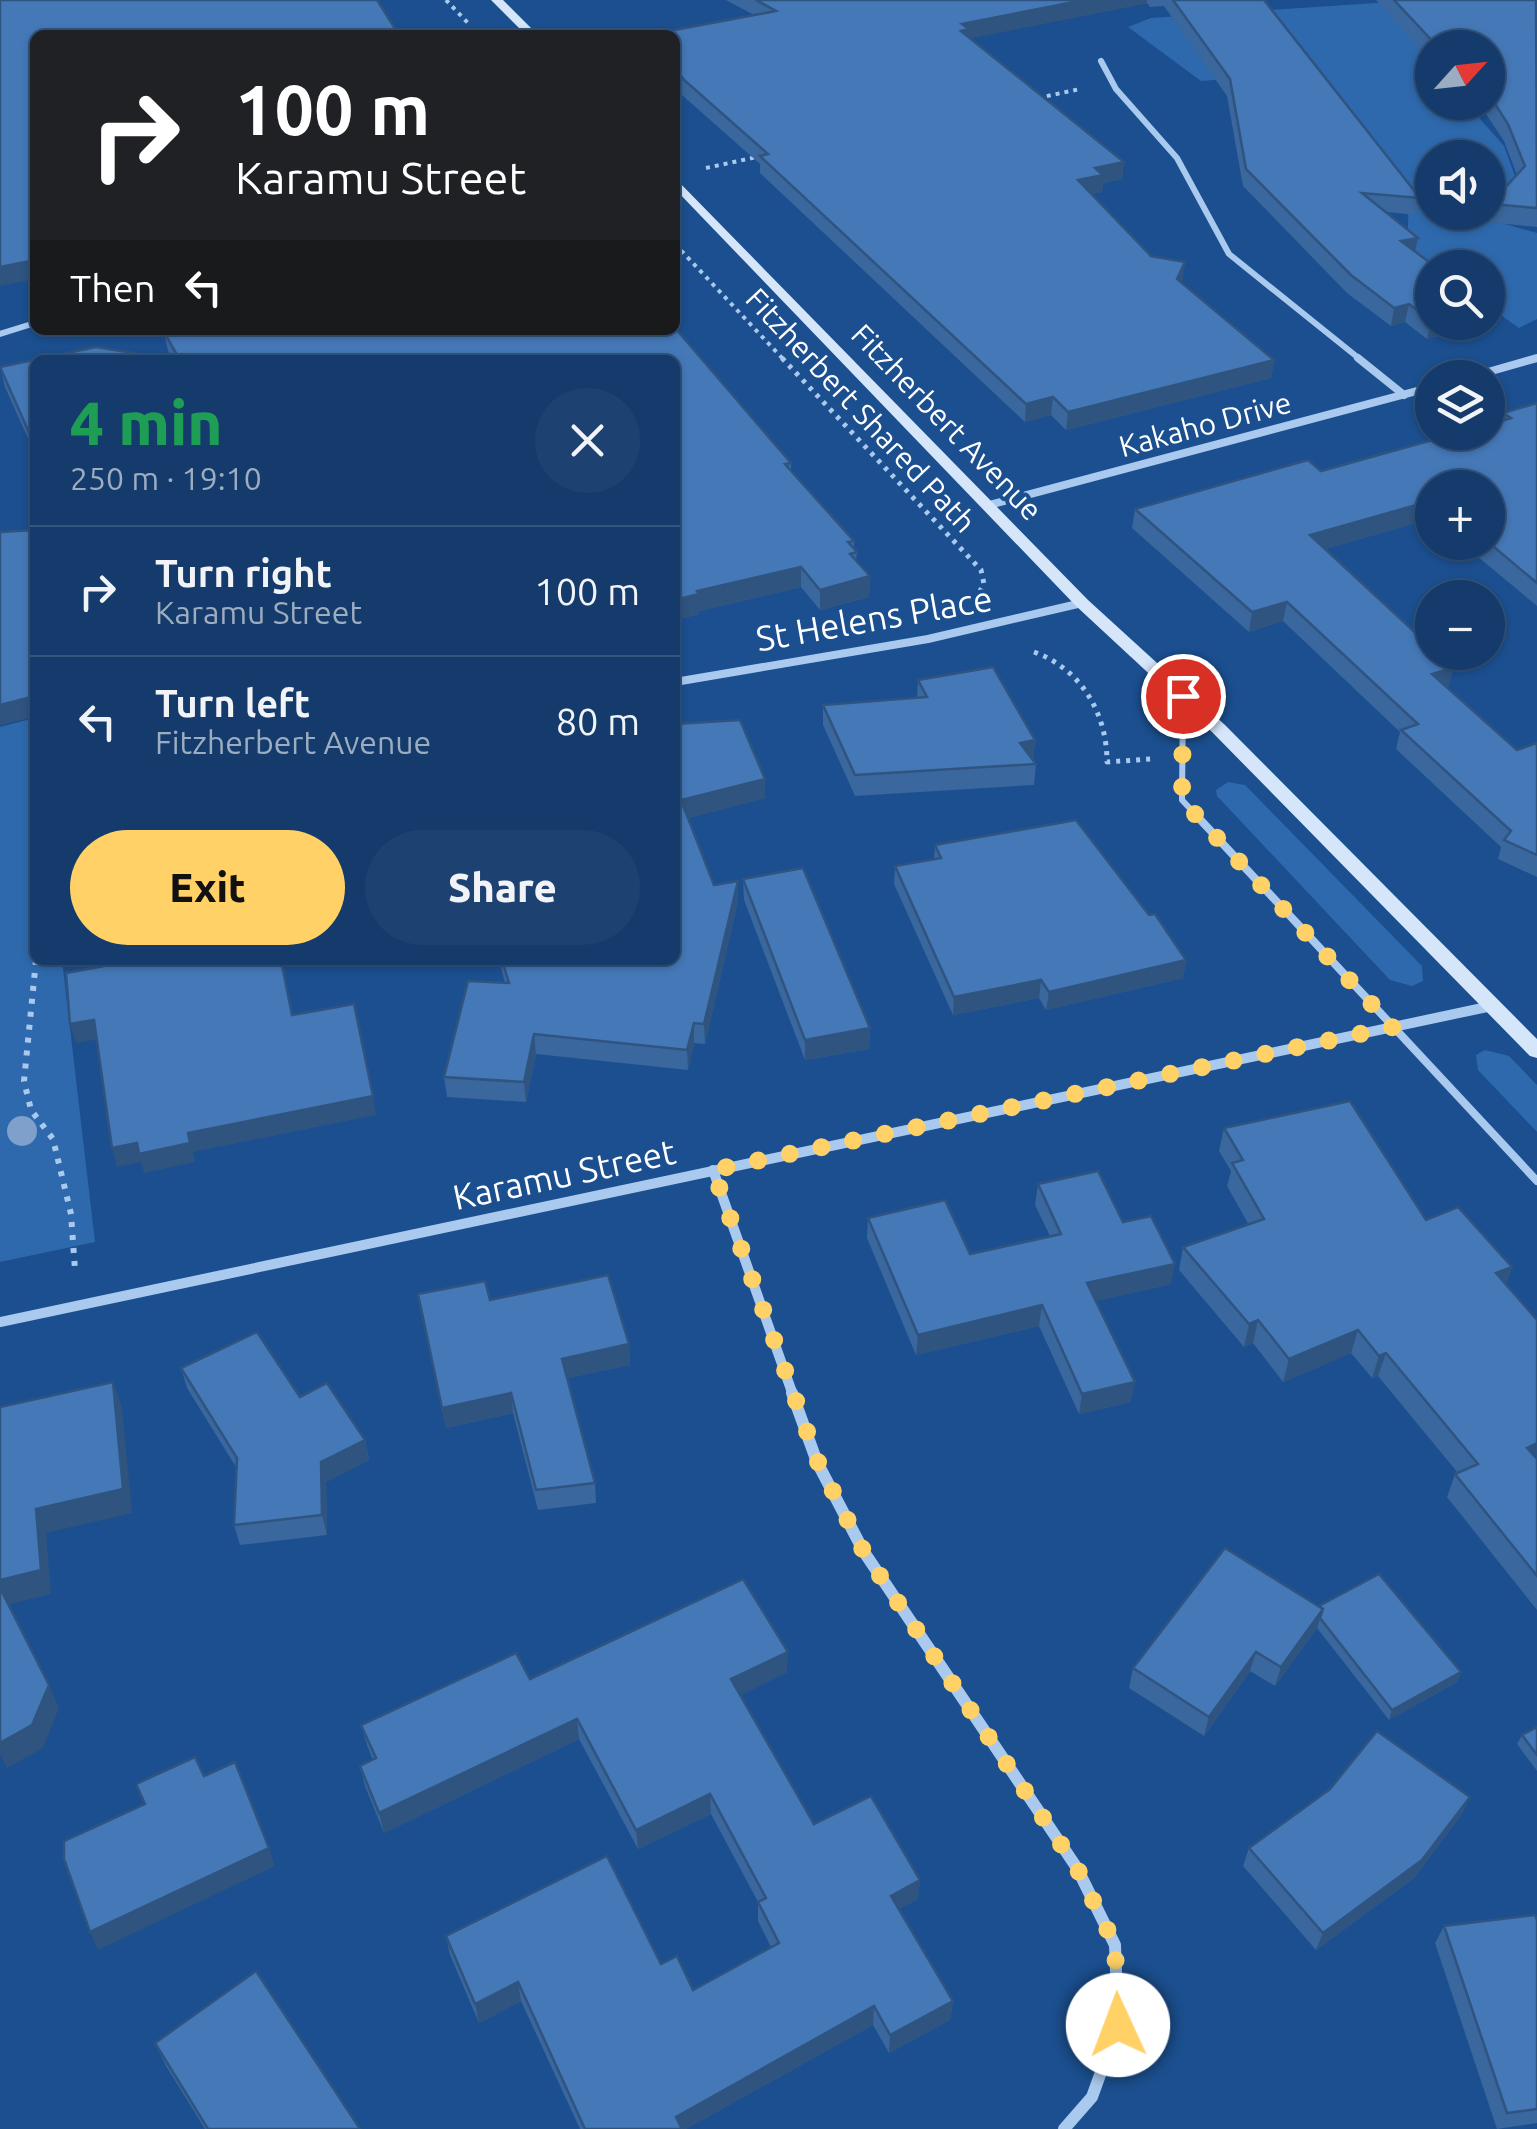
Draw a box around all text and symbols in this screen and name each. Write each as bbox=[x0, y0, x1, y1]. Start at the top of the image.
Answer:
north arrow bbox=[1415, 30, 1505, 120]
map controls bbox=[1415, 30, 1505, 670]
icon: right bbox=[70, 70, 200, 200]
text: 100 m bbox=[235, 70, 430, 148]
button: sound bbox=[1415, 140, 1505, 230]
text: Karamu Street bbox=[235, 152, 526, 203]
button: search bbox=[1415, 250, 1505, 340]
icon: left bbox=[176, 260, 231, 315]
text: Then bbox=[70, 267, 156, 309]
street label: Fitzherbert Shared Path bbox=[739, 281, 983, 539]
street label: Fitzherbert Avenue bbox=[845, 317, 1049, 527]
button: layers bbox=[1415, 360, 1505, 450]
street label: Kakaho Drive bbox=[1115, 385, 1295, 463]
button: close bbox=[535, 388, 640, 493]
text: 4 min bbox=[70, 389, 223, 456]
text: 250 m · 19:10 bbox=[70, 460, 262, 496]
button: + bbox=[1415, 470, 1505, 560]
text: Turn right bbox=[155, 552, 332, 594]
icon: right bbox=[70, 564, 125, 619]
text: 100 m bbox=[534, 570, 640, 612]
street label: St Helens Place bbox=[753, 578, 995, 658]
button: − bbox=[1415, 580, 1505, 670]
text: Karamu Street bbox=[155, 594, 362, 630]
pin bbox=[1141, 654, 1226, 739]
icon: arrive bbox=[1156, 669, 1211, 724]
text: Turn left bbox=[155, 682, 310, 724]
icon: left bbox=[70, 694, 125, 749]
text: 80 m bbox=[556, 700, 640, 742]
text: Fitzherbert Avenue bbox=[155, 724, 431, 760]
button: Exit bbox=[70, 830, 345, 945]
button: Share bbox=[365, 830, 640, 945]
street label: Karamu Street bbox=[449, 1131, 679, 1217]
position arrow bbox=[1066, 1973, 1170, 2077]

